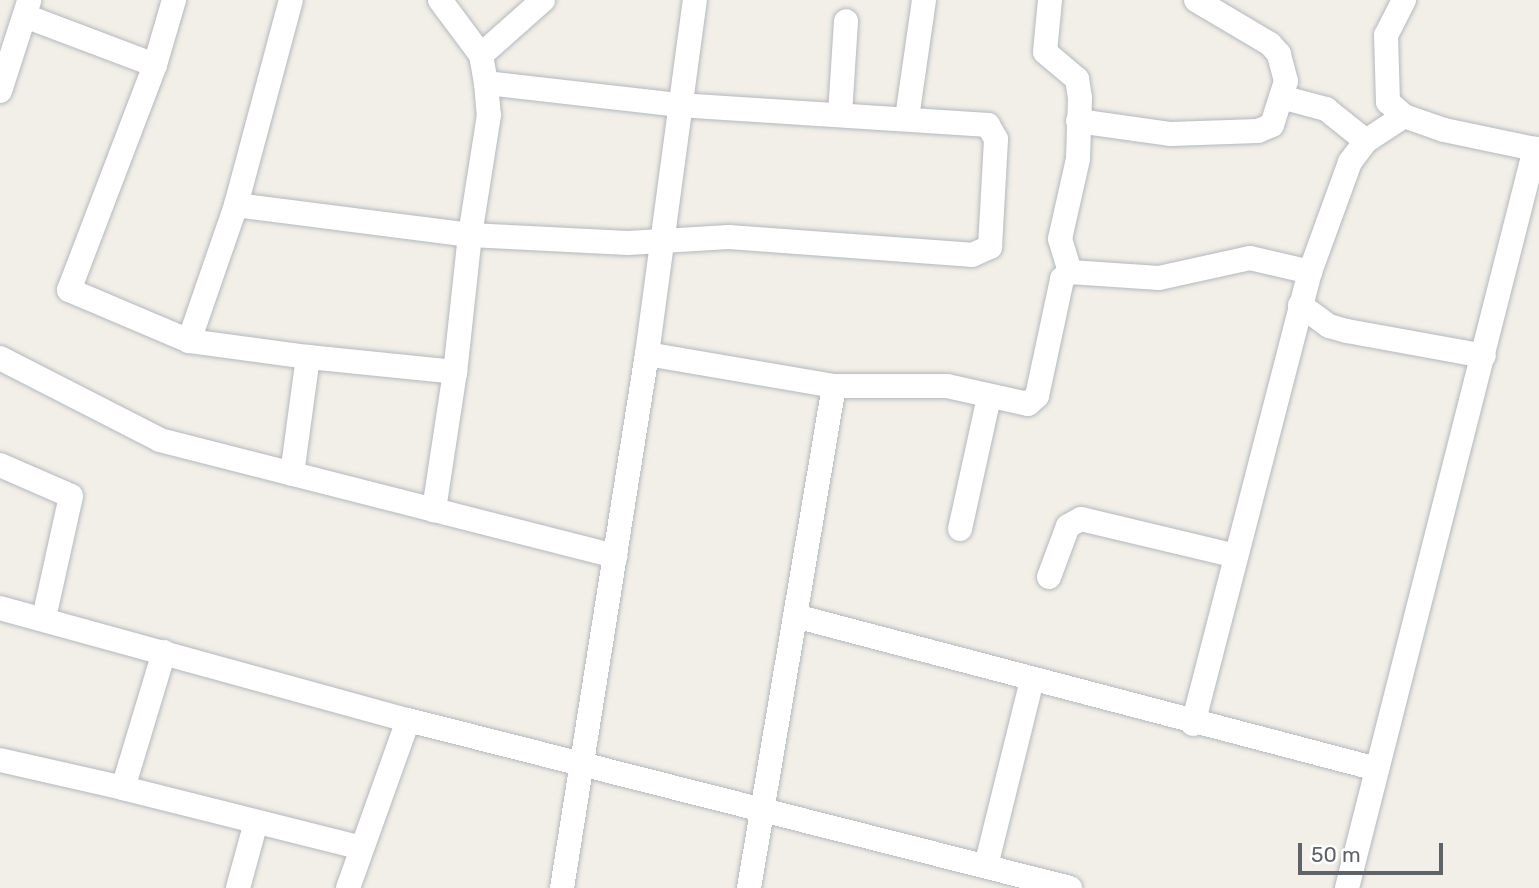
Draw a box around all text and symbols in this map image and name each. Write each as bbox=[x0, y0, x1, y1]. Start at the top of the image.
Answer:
scale bar bbox=[1301, 828, 1446, 872]
text: 50 m bbox=[1311, 842, 1361, 867]

